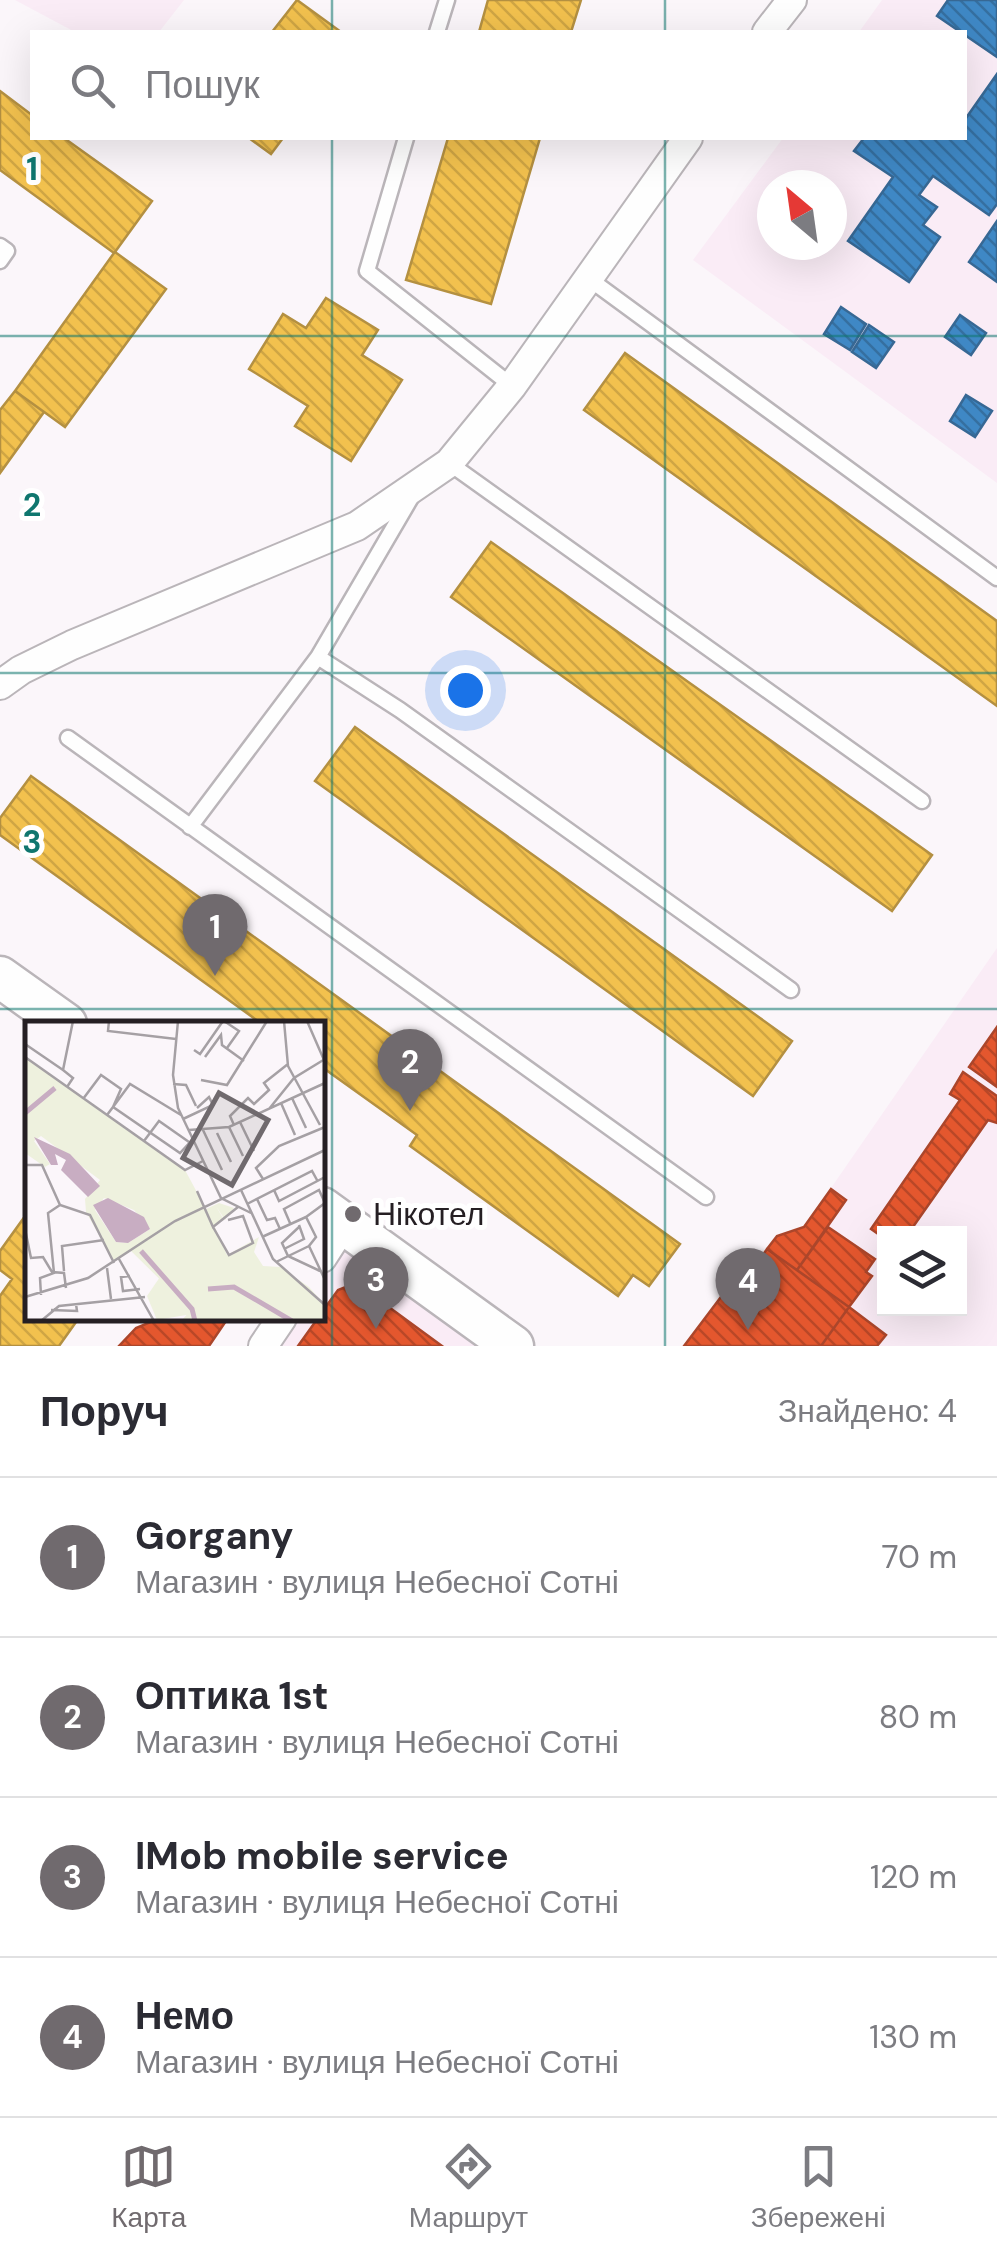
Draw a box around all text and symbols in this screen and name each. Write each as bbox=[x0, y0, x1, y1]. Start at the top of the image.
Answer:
search box bbox=[30, 30, 967, 140]
icon: search bbox=[65, 58, 120, 113]
text: Пошук bbox=[145, 60, 260, 110]
text: 1 bbox=[26, 148, 38, 190]
north arrow bbox=[757, 170, 847, 260]
text: 2 bbox=[23, 484, 41, 526]
your location bbox=[440, 665, 491, 716]
text: 3 bbox=[22, 821, 42, 863]
pin: 1 bbox=[182, 894, 248, 976]
inset map bbox=[25, 1021, 325, 1321]
pin: 2 bbox=[378, 1028, 442, 1111]
place label: Нікотел bbox=[373, 1193, 484, 1235]
marker: Нікотел bbox=[342, 1203, 364, 1225]
map controls bbox=[877, 1226, 967, 1316]
button: layers bbox=[877, 1226, 967, 1316]
pin: 3 bbox=[344, 1246, 408, 1329]
pin: 4 bbox=[716, 1248, 780, 1330]
text: Поруч bbox=[40, 1384, 169, 1439]
text: Знайдено: 4 bbox=[778, 1390, 957, 1432]
text: Gorgany bbox=[135, 1511, 293, 1561]
text: 1 bbox=[67, 1536, 78, 1578]
text: 70 m bbox=[881, 1536, 957, 1578]
text: Магазин · вулиця Небесної Сотні bbox=[135, 1561, 619, 1603]
text: Оптика 1st bbox=[135, 1671, 329, 1721]
text: 2 bbox=[63, 1696, 82, 1738]
text: 80 m bbox=[879, 1696, 957, 1738]
text: Магазин · вулиця Небесної Сотні bbox=[135, 1721, 619, 1763]
text: IMob mobile service bbox=[135, 1831, 509, 1881]
text: 3 bbox=[63, 1856, 82, 1898]
text: 120 m bbox=[870, 1856, 957, 1898]
text: Магазин · вулиця Небесної Сотні bbox=[135, 1881, 619, 1923]
text: Немо bbox=[135, 1991, 234, 2041]
text: 4 bbox=[62, 2016, 83, 2058]
text: 130 m bbox=[869, 2016, 957, 2058]
text: Магазин · вулиця Небесної Сотні bbox=[135, 2041, 619, 2083]
tab: Карта bbox=[111, 2139, 186, 2236]
tab: Маршрут bbox=[409, 2139, 528, 2236]
tab: Збережені bbox=[751, 2139, 886, 2236]

